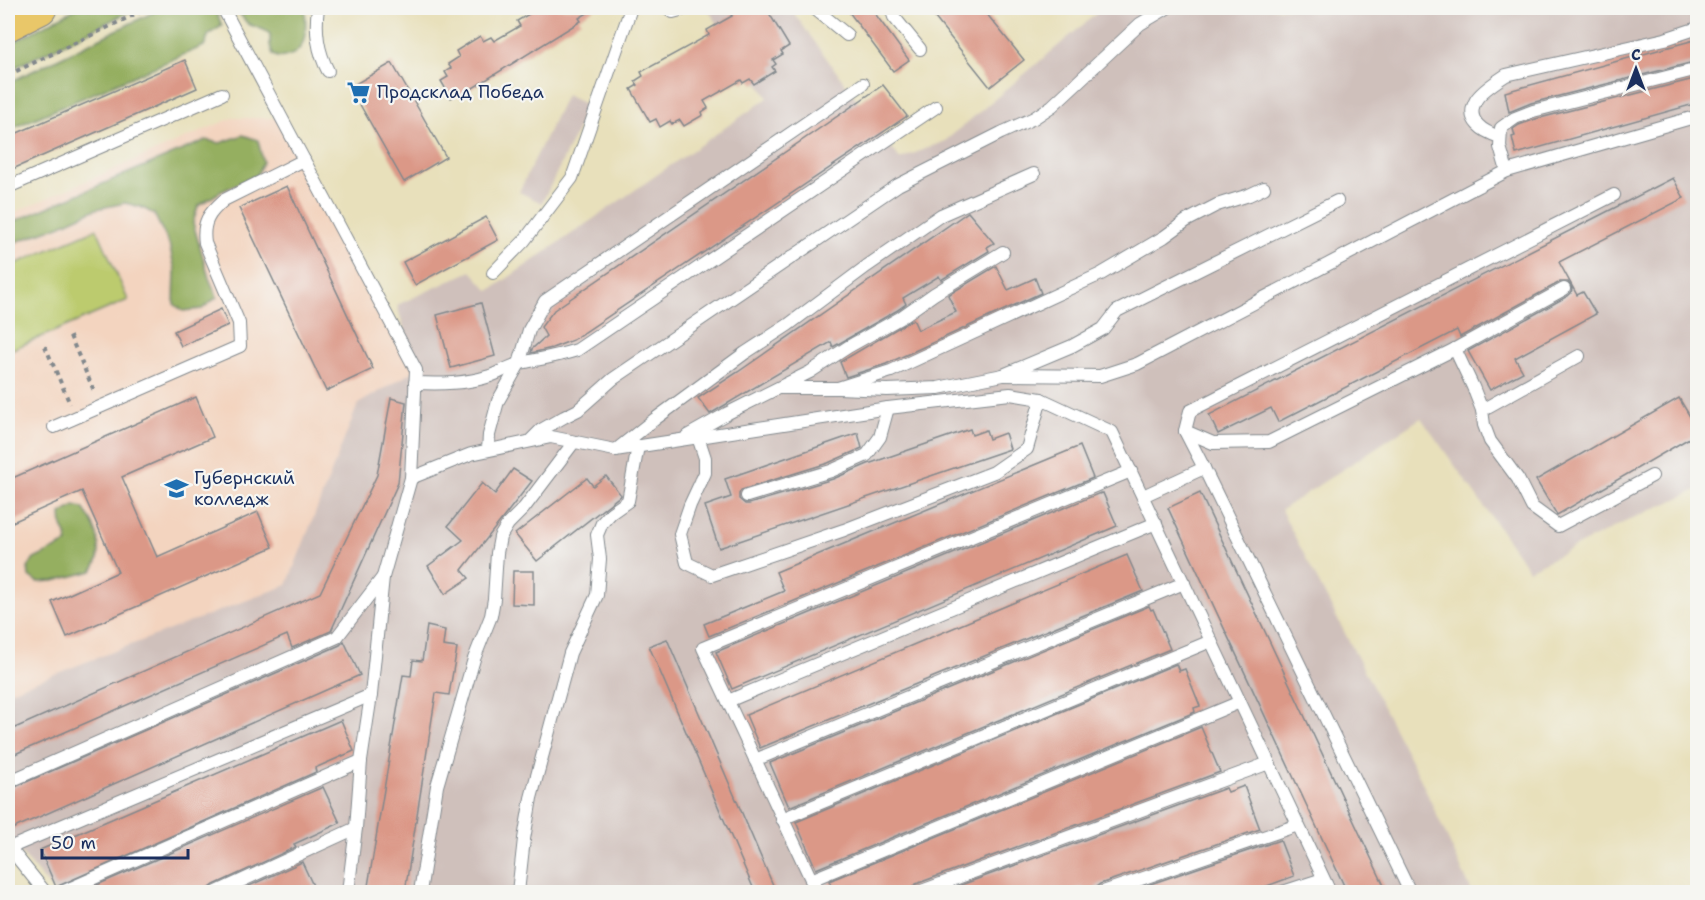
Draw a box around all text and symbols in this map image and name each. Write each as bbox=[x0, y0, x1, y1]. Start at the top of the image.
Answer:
north arrow bbox=[1606, 39, 1666, 99]
text: С bbox=[1631, 44, 1641, 65]
supermarket icon: Продсклад Победа bbox=[346, 79, 372, 105]
place label: Продсклад Победа bbox=[377, 80, 544, 104]
place label: Губернский колледж bbox=[194, 466, 295, 511]
school or university icon: Губернский колледж bbox=[163, 475, 189, 501]
scale bar bbox=[42, 822, 188, 860]
text: 50 m bbox=[51, 831, 96, 855]

